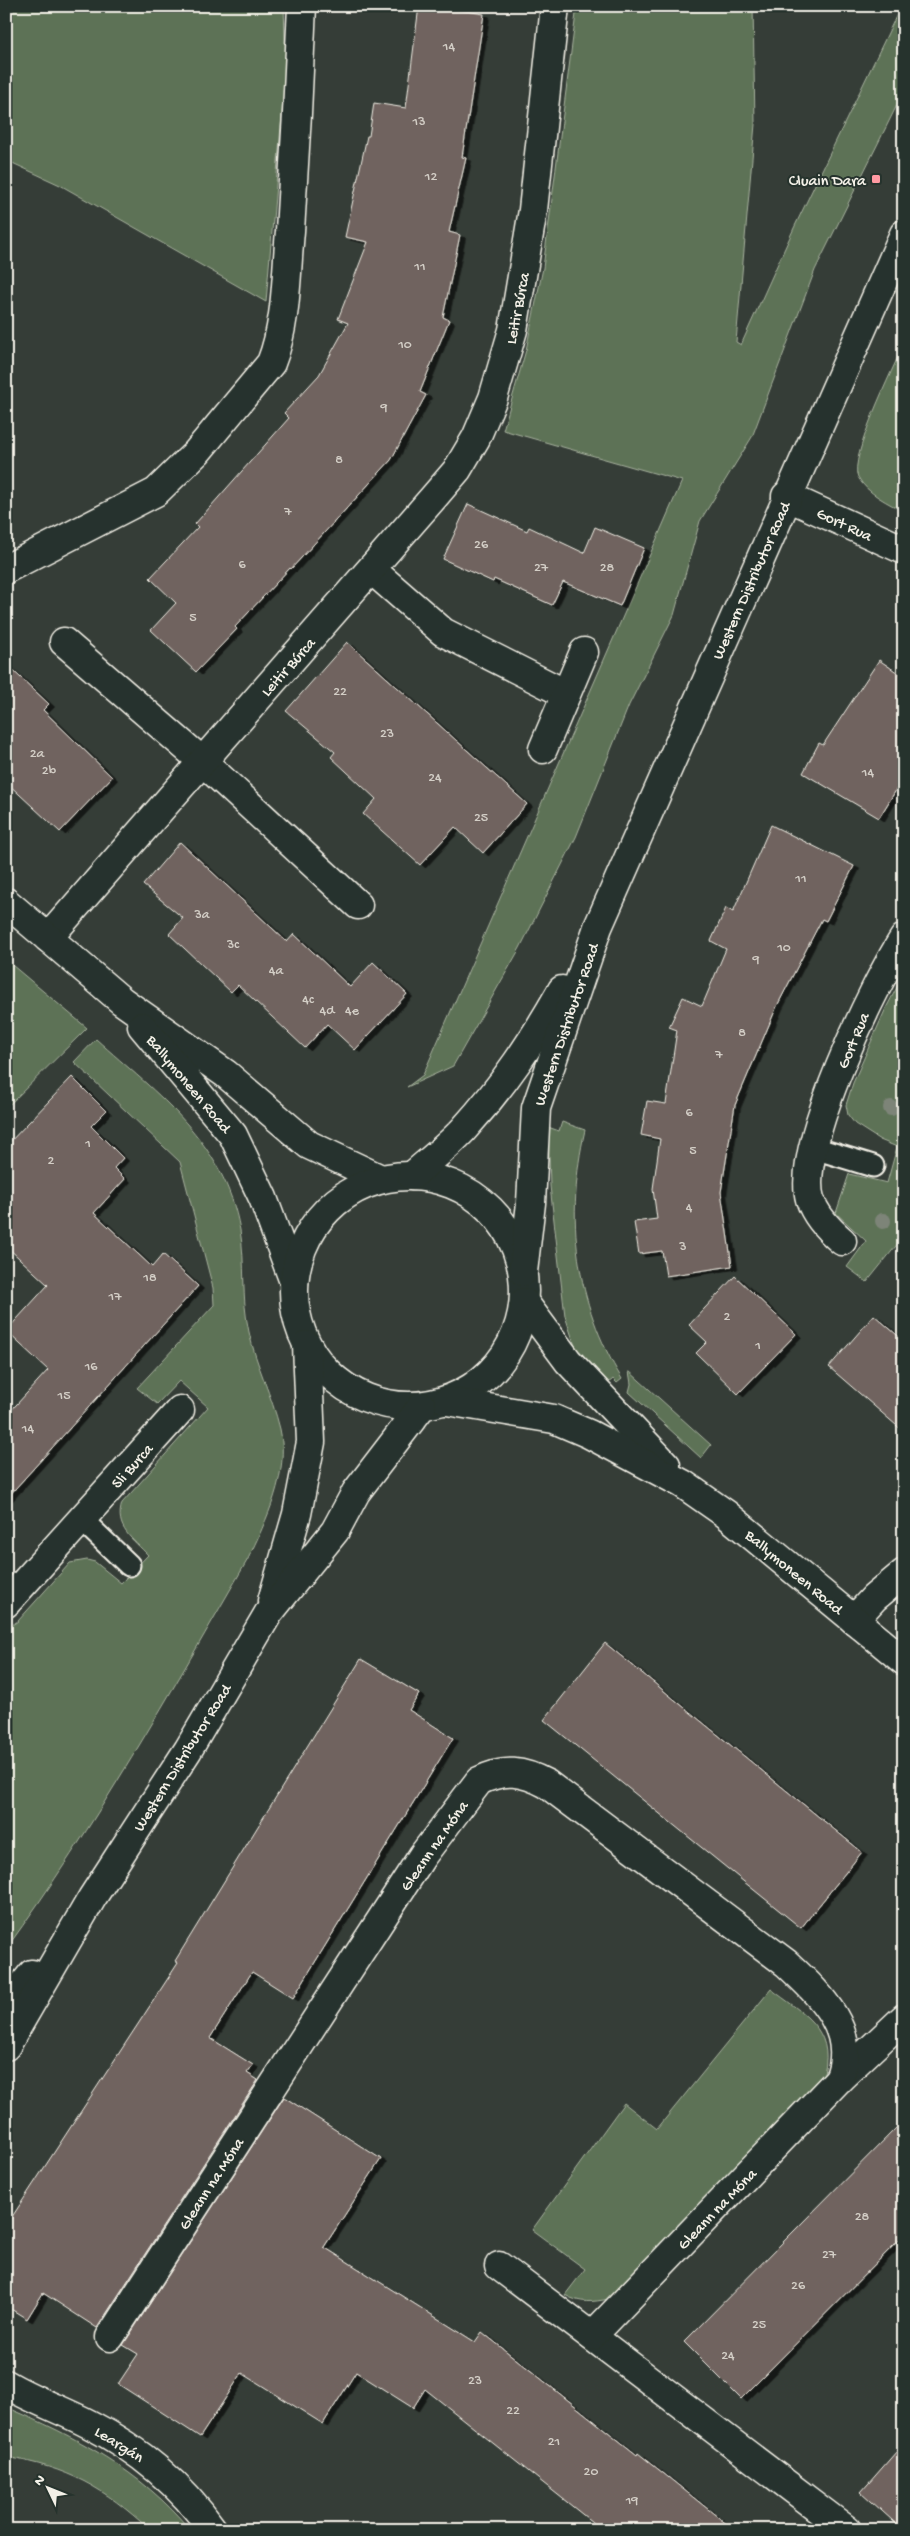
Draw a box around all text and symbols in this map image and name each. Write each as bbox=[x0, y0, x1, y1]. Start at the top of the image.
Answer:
house number: 14 bbox=[442, 39, 456, 56]
house number: 13 bbox=[412, 114, 425, 131]
house number: 12 bbox=[424, 169, 437, 186]
place label: Cluain Dara bbox=[789, 173, 867, 192]
marker: Cluain Dara bbox=[870, 173, 882, 185]
house number: 11 bbox=[413, 259, 426, 276]
street label: Leitir Búrca bbox=[503, 270, 536, 346]
house number: 10 bbox=[397, 337, 412, 354]
house number: 9 bbox=[379, 400, 388, 417]
house number: 8 bbox=[335, 452, 343, 469]
street label: Western Distributor Road bbox=[710, 498, 797, 663]
house number: 7 bbox=[283, 504, 292, 521]
street label: Gort Rua bbox=[813, 505, 875, 548]
house number: 26 bbox=[474, 537, 489, 554]
house number: 6 bbox=[238, 557, 246, 574]
house number: 27 bbox=[534, 560, 549, 577]
house number: 28 bbox=[600, 560, 615, 577]
house number: 5 bbox=[189, 610, 197, 627]
street label: Leitir Búrca bbox=[258, 634, 322, 702]
house number: 22 bbox=[333, 684, 347, 701]
house number: 23 bbox=[380, 726, 394, 743]
house number: 2a bbox=[30, 746, 46, 763]
house number: 2b bbox=[42, 763, 57, 780]
house number: 14 bbox=[861, 765, 875, 782]
house number: 24 bbox=[428, 770, 442, 787]
house number: 25 bbox=[474, 810, 488, 827]
house number: 11 bbox=[794, 871, 807, 888]
house number: 3a bbox=[193, 907, 211, 924]
house number: 3c bbox=[226, 937, 240, 954]
street label: Western Distributor Road bbox=[532, 940, 606, 1109]
house number: 10 bbox=[776, 940, 791, 957]
house number: 9 bbox=[751, 952, 760, 969]
house number: 4a bbox=[269, 963, 284, 980]
house number: 4c bbox=[302, 992, 315, 1009]
house number: 4d bbox=[320, 1003, 336, 1020]
house number: 4e bbox=[345, 1003, 360, 1020]
street label: Gort Rua bbox=[835, 1009, 876, 1072]
house number: 8 bbox=[738, 1025, 746, 1042]
street label: Ballymoneen Road bbox=[140, 1032, 235, 1139]
house number: 7 bbox=[714, 1047, 723, 1064]
house number: 6 bbox=[685, 1105, 693, 1122]
house number: 1 bbox=[84, 1136, 91, 1153]
house number: 5 bbox=[689, 1143, 697, 1160]
house number: 2 bbox=[48, 1153, 55, 1170]
house number: 4 bbox=[686, 1200, 693, 1217]
house number: 3 bbox=[678, 1239, 687, 1256]
house number: 18 bbox=[142, 1270, 157, 1287]
house number: 17 bbox=[108, 1289, 122, 1306]
house number: 2 bbox=[724, 1309, 731, 1326]
house number: 1 bbox=[754, 1338, 761, 1355]
house number: 16 bbox=[84, 1359, 98, 1376]
house number: 15 bbox=[56, 1388, 71, 1405]
house number: 14 bbox=[21, 1421, 35, 1438]
street label: Sli Burca bbox=[109, 1440, 159, 1494]
street label: Ballymoneen Road bbox=[739, 1527, 847, 1621]
street label: Western Distributor Road bbox=[131, 1680, 238, 1836]
street label: Gleann na Móna bbox=[398, 1797, 475, 1896]
street label: Gleann na Móna bbox=[176, 2134, 250, 2234]
street label: Gleann na Móna bbox=[675, 2165, 763, 2255]
house number: 28 bbox=[855, 2209, 870, 2226]
house number: 27 bbox=[822, 2247, 837, 2264]
house number: 26 bbox=[791, 2278, 806, 2295]
house number: 25 bbox=[752, 2317, 766, 2334]
house number: 24 bbox=[721, 2348, 735, 2365]
house number: 23 bbox=[468, 2373, 482, 2390]
house number: 22 bbox=[506, 2403, 520, 2420]
street label: Leargán bbox=[90, 2424, 147, 2469]
house number: 21 bbox=[548, 2434, 560, 2451]
north arrow bbox=[22, 2464, 72, 2514]
house number: 20 bbox=[584, 2464, 598, 2481]
text: N bbox=[31, 2472, 50, 2490]
house number: 19 bbox=[625, 2493, 638, 2510]

